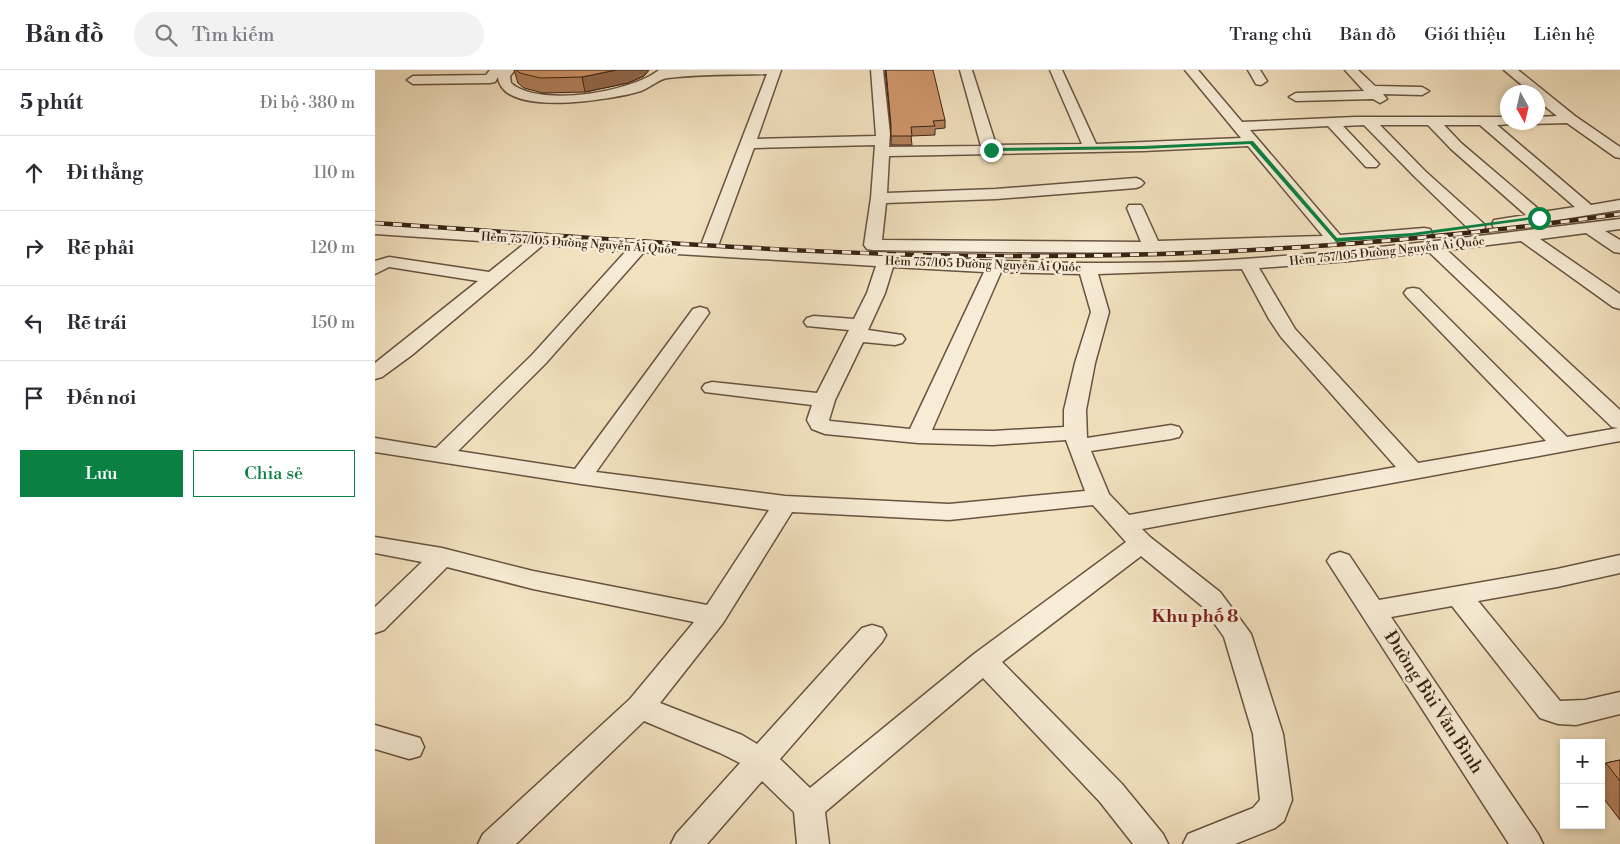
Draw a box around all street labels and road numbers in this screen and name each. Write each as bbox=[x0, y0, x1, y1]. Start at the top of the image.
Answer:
street label: Hẻm 757/105 Đường Nguyễn Ái Quốc bbox=[480, 227, 678, 258]
street label: Hẻm 757/105 Đường Nguyễn Ái Quốc bbox=[1288, 232, 1486, 269]
street label: Hẻm 757/105 Đường Nguyễn Ái Quốc bbox=[884, 252, 1082, 275]
street label: Đường Bùi Văn Bình bbox=[1379, 627, 1488, 778]

